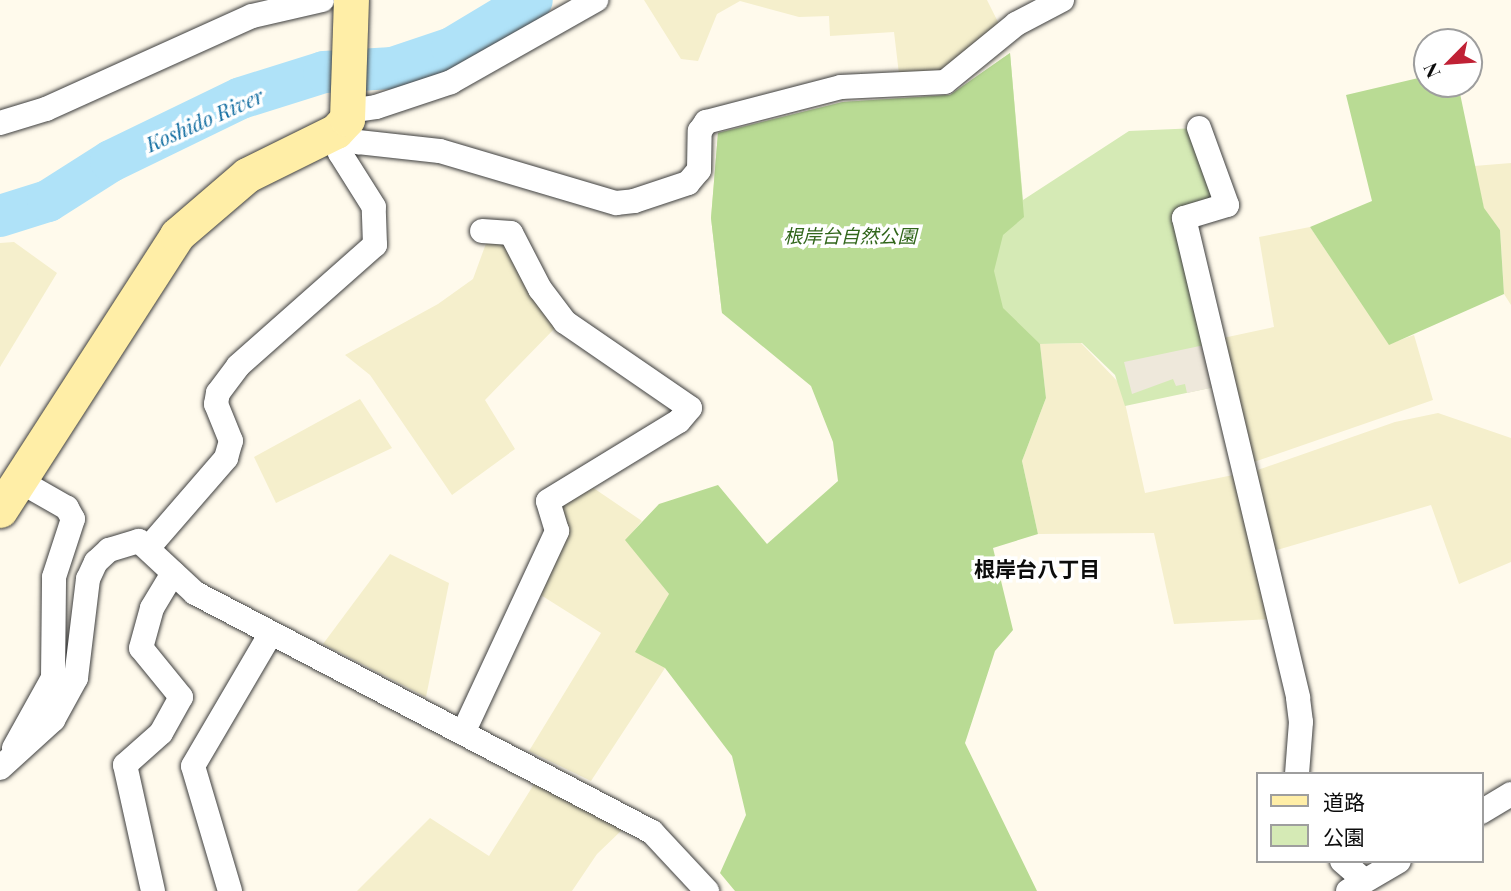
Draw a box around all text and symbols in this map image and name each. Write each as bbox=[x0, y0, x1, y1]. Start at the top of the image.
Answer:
north arrow bbox=[1413, 28, 1483, 98]
text: N bbox=[1416, 59, 1445, 83]
water label: Koshido River bbox=[141, 82, 267, 156]
park label: 根岸台自然公園 bbox=[784, 225, 916, 247]
district label: 根岸台八丁目 bbox=[974, 555, 1100, 581]
legend bbox=[1256, 772, 1483, 863]
text: 道路 bbox=[1323, 787, 1365, 815]
text: 公園 bbox=[1323, 822, 1365, 850]

